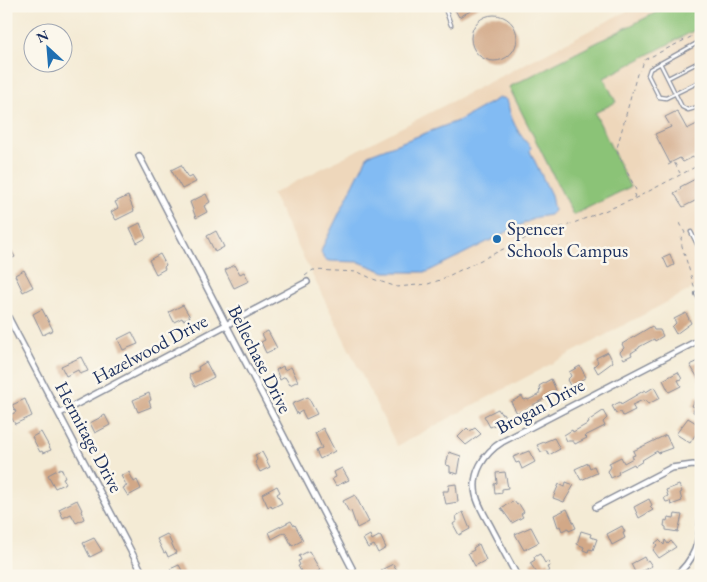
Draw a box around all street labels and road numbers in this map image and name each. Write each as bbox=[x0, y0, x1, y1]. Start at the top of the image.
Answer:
street label: Bellechase Drive bbox=[222, 301, 298, 417]
street label: Hazelwood Drive bbox=[88, 308, 212, 390]
street label: Brogan Drive bbox=[491, 372, 589, 440]
street label: Hermitage Drive bbox=[49, 377, 129, 497]

